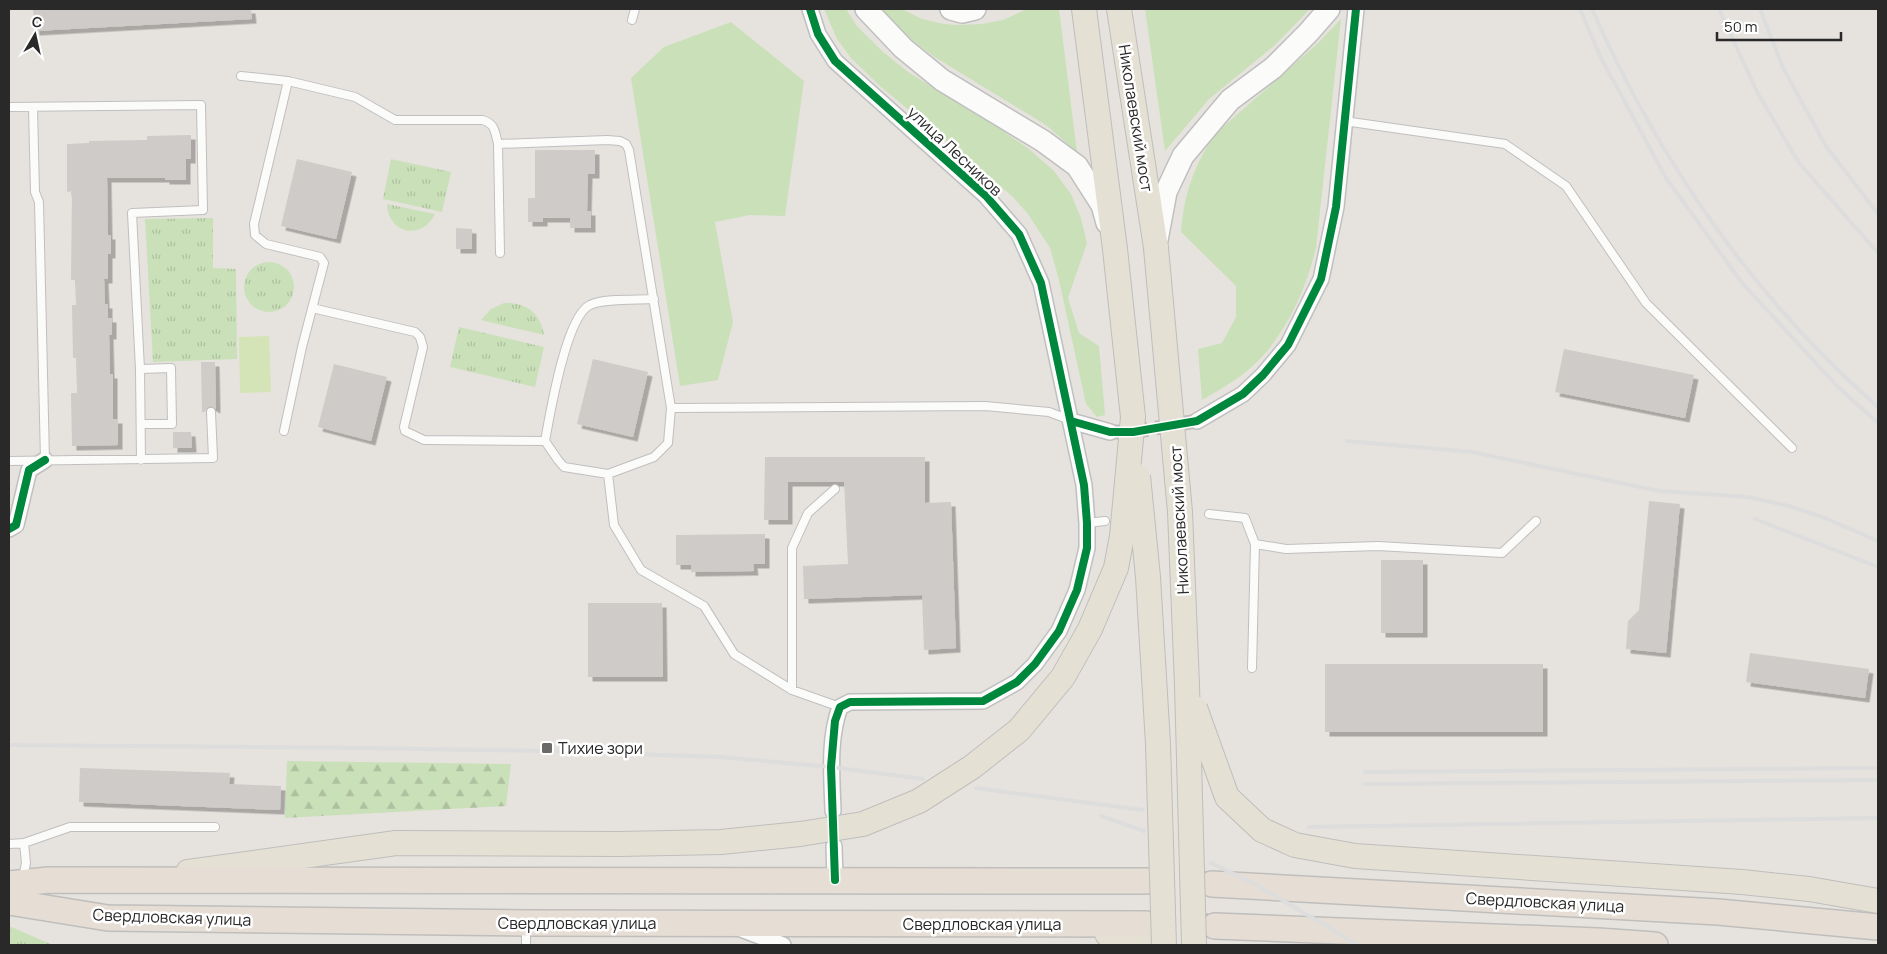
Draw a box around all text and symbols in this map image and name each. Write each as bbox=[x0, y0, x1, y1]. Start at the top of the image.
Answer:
north arrow bbox=[10, 10, 60, 60]
scale bar bbox=[1717, 10, 1841, 42]
text: С bbox=[31, 11, 44, 32]
text: 50 m bbox=[1724, 16, 1758, 37]
street label: Николаевский мост bbox=[1113, 43, 1159, 193]
street label: улица Лесников bbox=[903, 101, 1007, 201]
street label: Николаевский мост bbox=[1164, 445, 1194, 595]
place label: Тихие зори bbox=[558, 737, 643, 759]
marker: Тихие зори bbox=[540, 741, 554, 755]
street label: Свердловская улица bbox=[1465, 887, 1625, 917]
street label: Свердловская улица bbox=[92, 903, 252, 931]
street label: Свердловская улица bbox=[498, 912, 656, 934]
street label: Свердловская улица bbox=[903, 913, 1061, 935]

